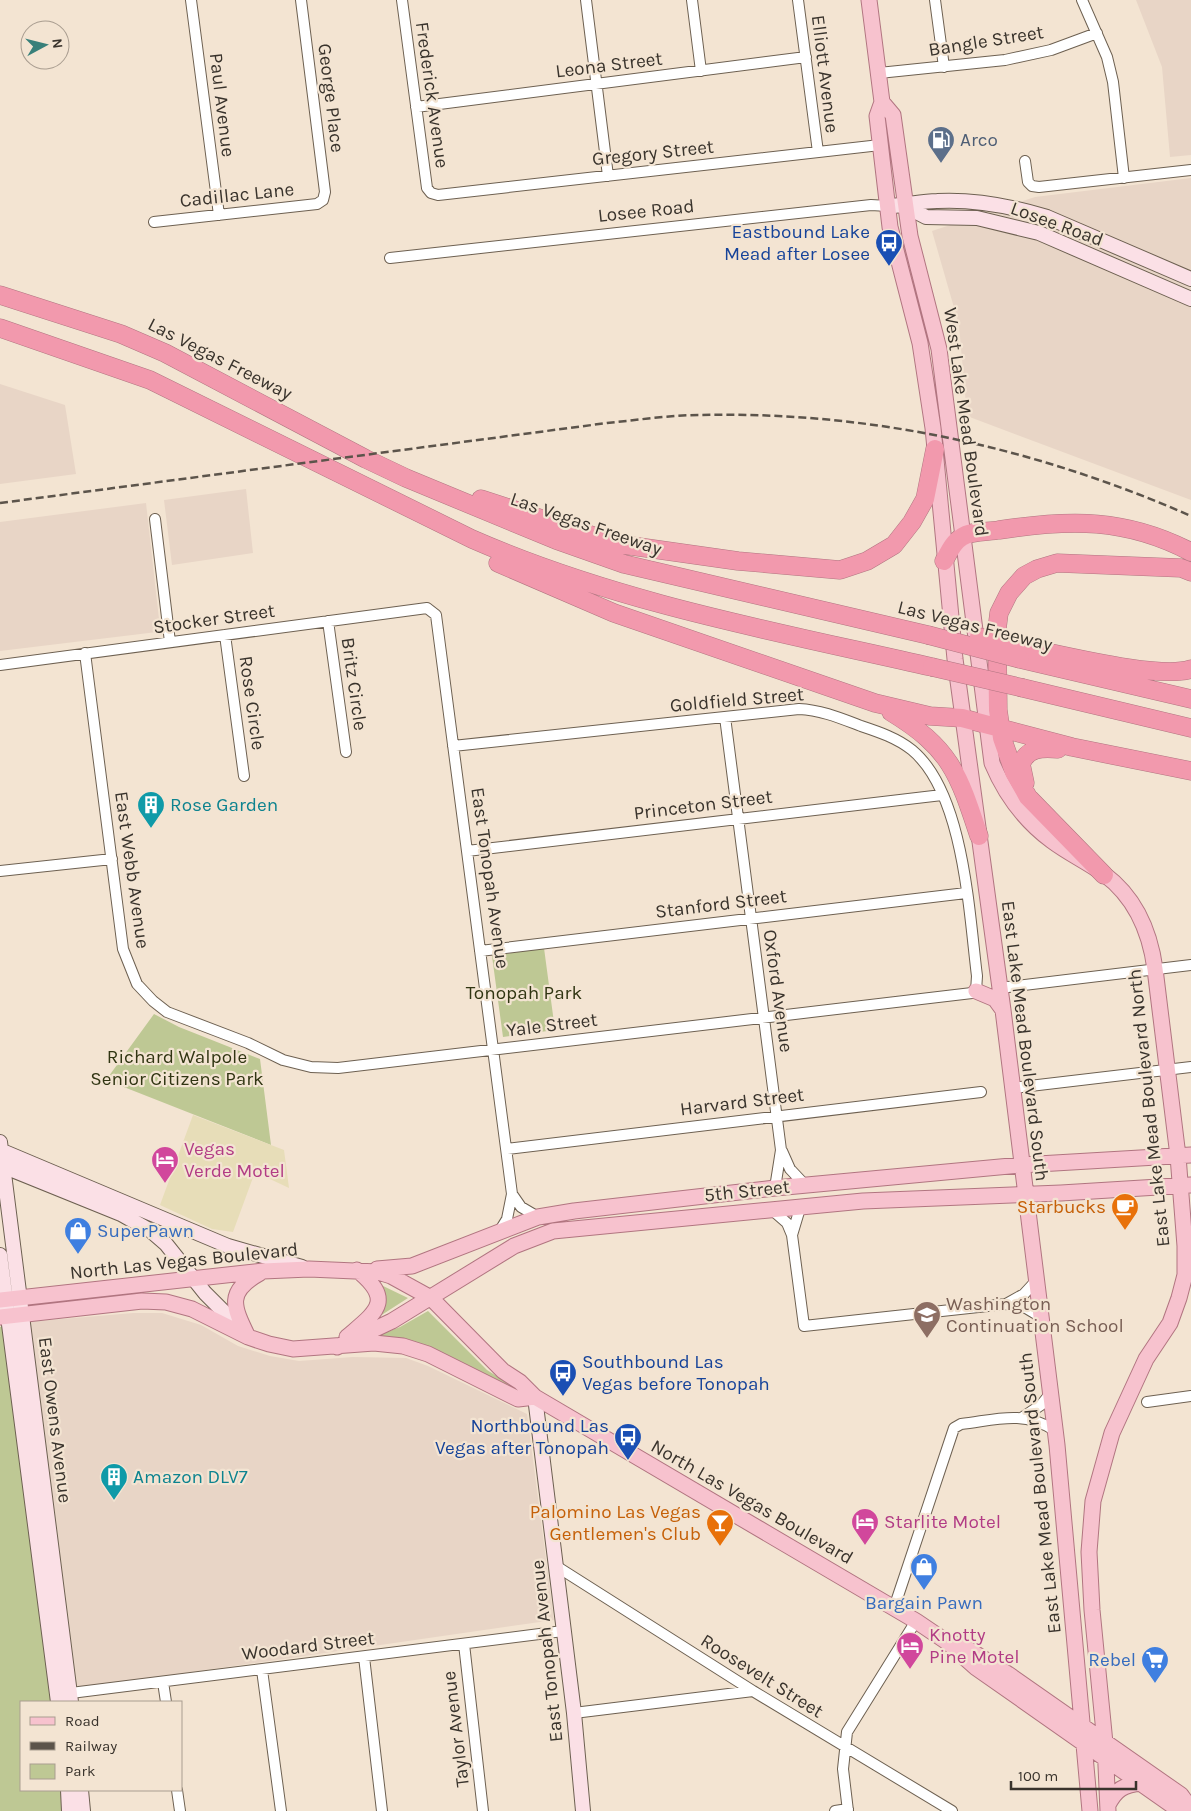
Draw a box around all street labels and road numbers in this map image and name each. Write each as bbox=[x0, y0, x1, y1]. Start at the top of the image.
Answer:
street label: Elliott Avenue bbox=[807, 14, 843, 134]
street label: Frederick Avenue bbox=[411, 20, 453, 170]
street label: Bangle Street bbox=[927, 21, 1045, 61]
street label: George Place bbox=[313, 42, 349, 154]
street label: Leona Street bbox=[554, 48, 664, 82]
street label: Paul Avenue bbox=[205, 52, 239, 158]
street label: Gregory Street bbox=[591, 136, 715, 170]
street label: Cadillac Lane bbox=[179, 178, 295, 212]
street label: Losee Road bbox=[597, 195, 695, 227]
street label: Losee Road bbox=[1008, 197, 1106, 251]
street label: West Lake Mead Boulevard bbox=[939, 306, 993, 538]
street label: Las Vegas Freeway bbox=[144, 313, 296, 405]
street label: Las Vegas Freeway bbox=[507, 488, 665, 560]
street label: Las Vegas Freeway bbox=[895, 596, 1055, 656]
street label: Stocker Street bbox=[152, 600, 276, 638]
street label: Britz Circle bbox=[337, 636, 371, 732]
street label: Rose Circle bbox=[234, 654, 270, 752]
street label: Goldfield Street bbox=[669, 683, 805, 717]
street label: East Tonopah Avenue bbox=[466, 786, 514, 970]
street label: Princeton Street bbox=[632, 786, 774, 824]
street label: East Webb Avenue bbox=[110, 790, 154, 950]
street label: Stanford Street bbox=[654, 885, 788, 923]
street label: East Lake Mead Boulevard South bbox=[997, 899, 1053, 1183]
street label: Oxford Avenue bbox=[758, 928, 798, 1054]
street label: East Lake Mead Boulevard North bbox=[1123, 968, 1175, 1248]
street label: Yale Street bbox=[505, 1009, 599, 1041]
street label: Harvard Street bbox=[679, 1083, 805, 1121]
street label: 5th Street bbox=[703, 1176, 791, 1206]
street label: North Las Vegas Boulevard bbox=[69, 1238, 299, 1284]
street label: East Owens Avenue bbox=[34, 1336, 76, 1504]
street label: East Lake Mead Boulevard South bbox=[1014, 1351, 1066, 1635]
street label: North Las Vegas Boulevard bbox=[647, 1435, 857, 1569]
street label: East Tonopah Avenue bbox=[526, 1559, 568, 1743]
street label: Woodard Street bbox=[240, 1627, 376, 1665]
street label: Roosevelt Street bbox=[697, 1629, 827, 1723]
street label: Taylor Avenue bbox=[438, 1670, 474, 1788]

